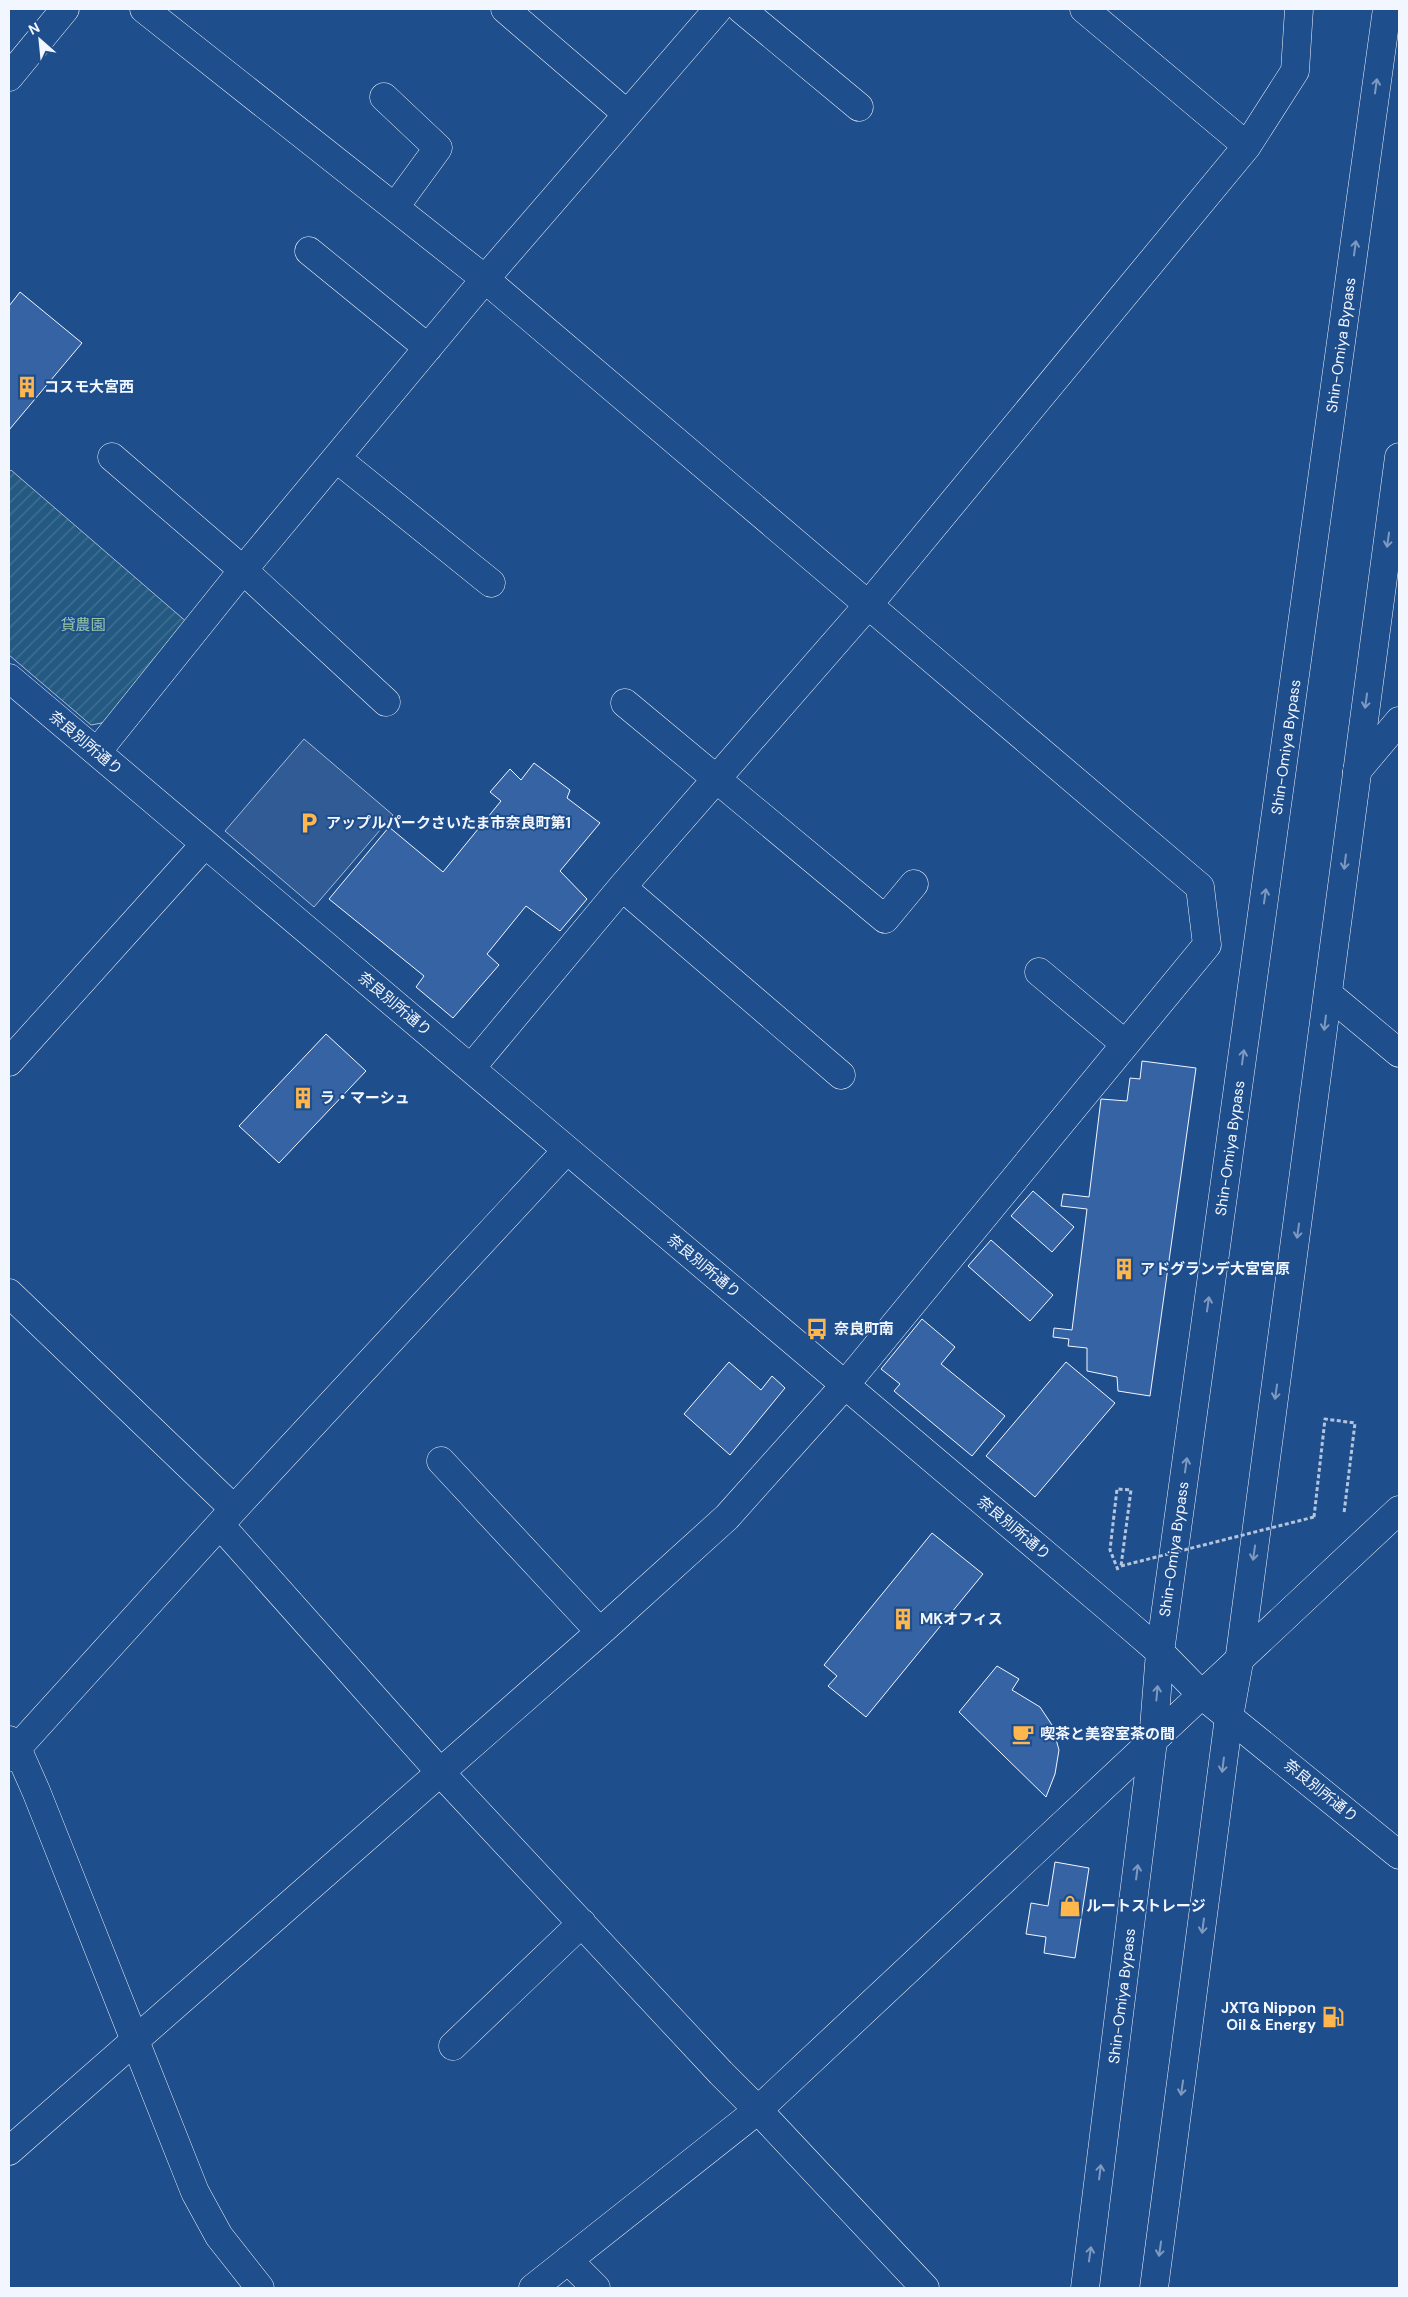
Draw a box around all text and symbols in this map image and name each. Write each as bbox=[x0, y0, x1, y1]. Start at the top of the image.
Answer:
north arrow bbox=[15, 15, 65, 65]
text: N bbox=[25, 18, 43, 39]
one-way arrow bbox=[1372, 79, 1382, 95]
one-way arrow bbox=[1350, 240, 1360, 256]
street label: Shin-Omiya Bypass bbox=[1322, 276, 1360, 414]
building icon: コスモ大宮西 bbox=[14, 374, 40, 400]
place label: コスモ大宮西 bbox=[44, 377, 134, 397]
one-way arrow bbox=[1383, 531, 1393, 547]
park label: 貸農園 bbox=[60, 615, 106, 635]
street label: Shin-Omiya Bypass bbox=[1267, 678, 1305, 816]
one-way arrow bbox=[1361, 692, 1371, 708]
street label: 奈良別所通り bbox=[45, 706, 127, 780]
parking icon: アップルパークさいたま市奈良町第1 bbox=[296, 810, 322, 836]
place label: アップルパークさいたま市奈良町第1 bbox=[326, 813, 571, 833]
one-way arrow bbox=[1340, 854, 1350, 870]
one-way arrow bbox=[1260, 888, 1270, 904]
street label: 奈良別所通り bbox=[354, 967, 436, 1041]
one-way arrow bbox=[1319, 1015, 1329, 1031]
one-way arrow bbox=[1238, 1049, 1248, 1065]
street label: Shin-Omiya Bypass bbox=[1211, 1079, 1249, 1217]
building icon: ラ・マーシュ bbox=[290, 1085, 316, 1111]
place label: ラ・マーシュ bbox=[320, 1088, 410, 1108]
one-way arrow bbox=[1293, 1222, 1303, 1238]
street label: 奈良別所通り bbox=[663, 1229, 745, 1303]
building icon: アドグランデ大宮宮原 bbox=[1111, 1256, 1137, 1282]
place label: アドグランデ大宮宮原 bbox=[1140, 1259, 1290, 1279]
one-way arrow bbox=[1204, 1297, 1214, 1313]
bus stop icon: 奈良町南 bbox=[804, 1316, 830, 1342]
place label: 奈良町南 bbox=[834, 1319, 894, 1339]
one-way arrow bbox=[1271, 1383, 1281, 1399]
one-way arrow bbox=[1181, 1458, 1191, 1474]
street label: Shin-Omiya Bypass bbox=[1155, 1480, 1193, 1618]
street label: 奈良別所通り bbox=[973, 1491, 1055, 1565]
one-way arrow bbox=[1249, 1544, 1259, 1560]
building icon: MKオフィス bbox=[890, 1606, 916, 1632]
place label: MKオフィス bbox=[920, 1609, 1003, 1629]
one-way arrow bbox=[1152, 1686, 1162, 1702]
cafe icon: 喫茶と美容室茶の間 bbox=[1010, 1721, 1036, 1747]
place label: 喫茶と美容室茶の間 bbox=[1040, 1724, 1175, 1744]
street label: 奈良別所通り bbox=[1280, 1755, 1362, 1827]
one-way arrow bbox=[1218, 1757, 1228, 1773]
one-way arrow bbox=[1132, 1864, 1142, 1880]
shop icon: ルートストレージ bbox=[1057, 1893, 1083, 1919]
place label: ルートストレージ bbox=[1086, 1896, 1206, 1916]
one-way arrow bbox=[1198, 1918, 1208, 1934]
street label: Shin-Omiya Bypass bbox=[1104, 1927, 1140, 2065]
place label: JXTG Nippon Oil & Energy bbox=[1221, 1998, 1316, 2035]
fuel station icon: JXTG Nippon Oil & Energy bbox=[1320, 2004, 1346, 2030]
one-way arrow bbox=[1177, 2079, 1187, 2095]
one-way arrow bbox=[1095, 2165, 1105, 2181]
one-way arrow bbox=[1154, 2240, 1164, 2256]
one-way arrow bbox=[1085, 2247, 1095, 2263]

